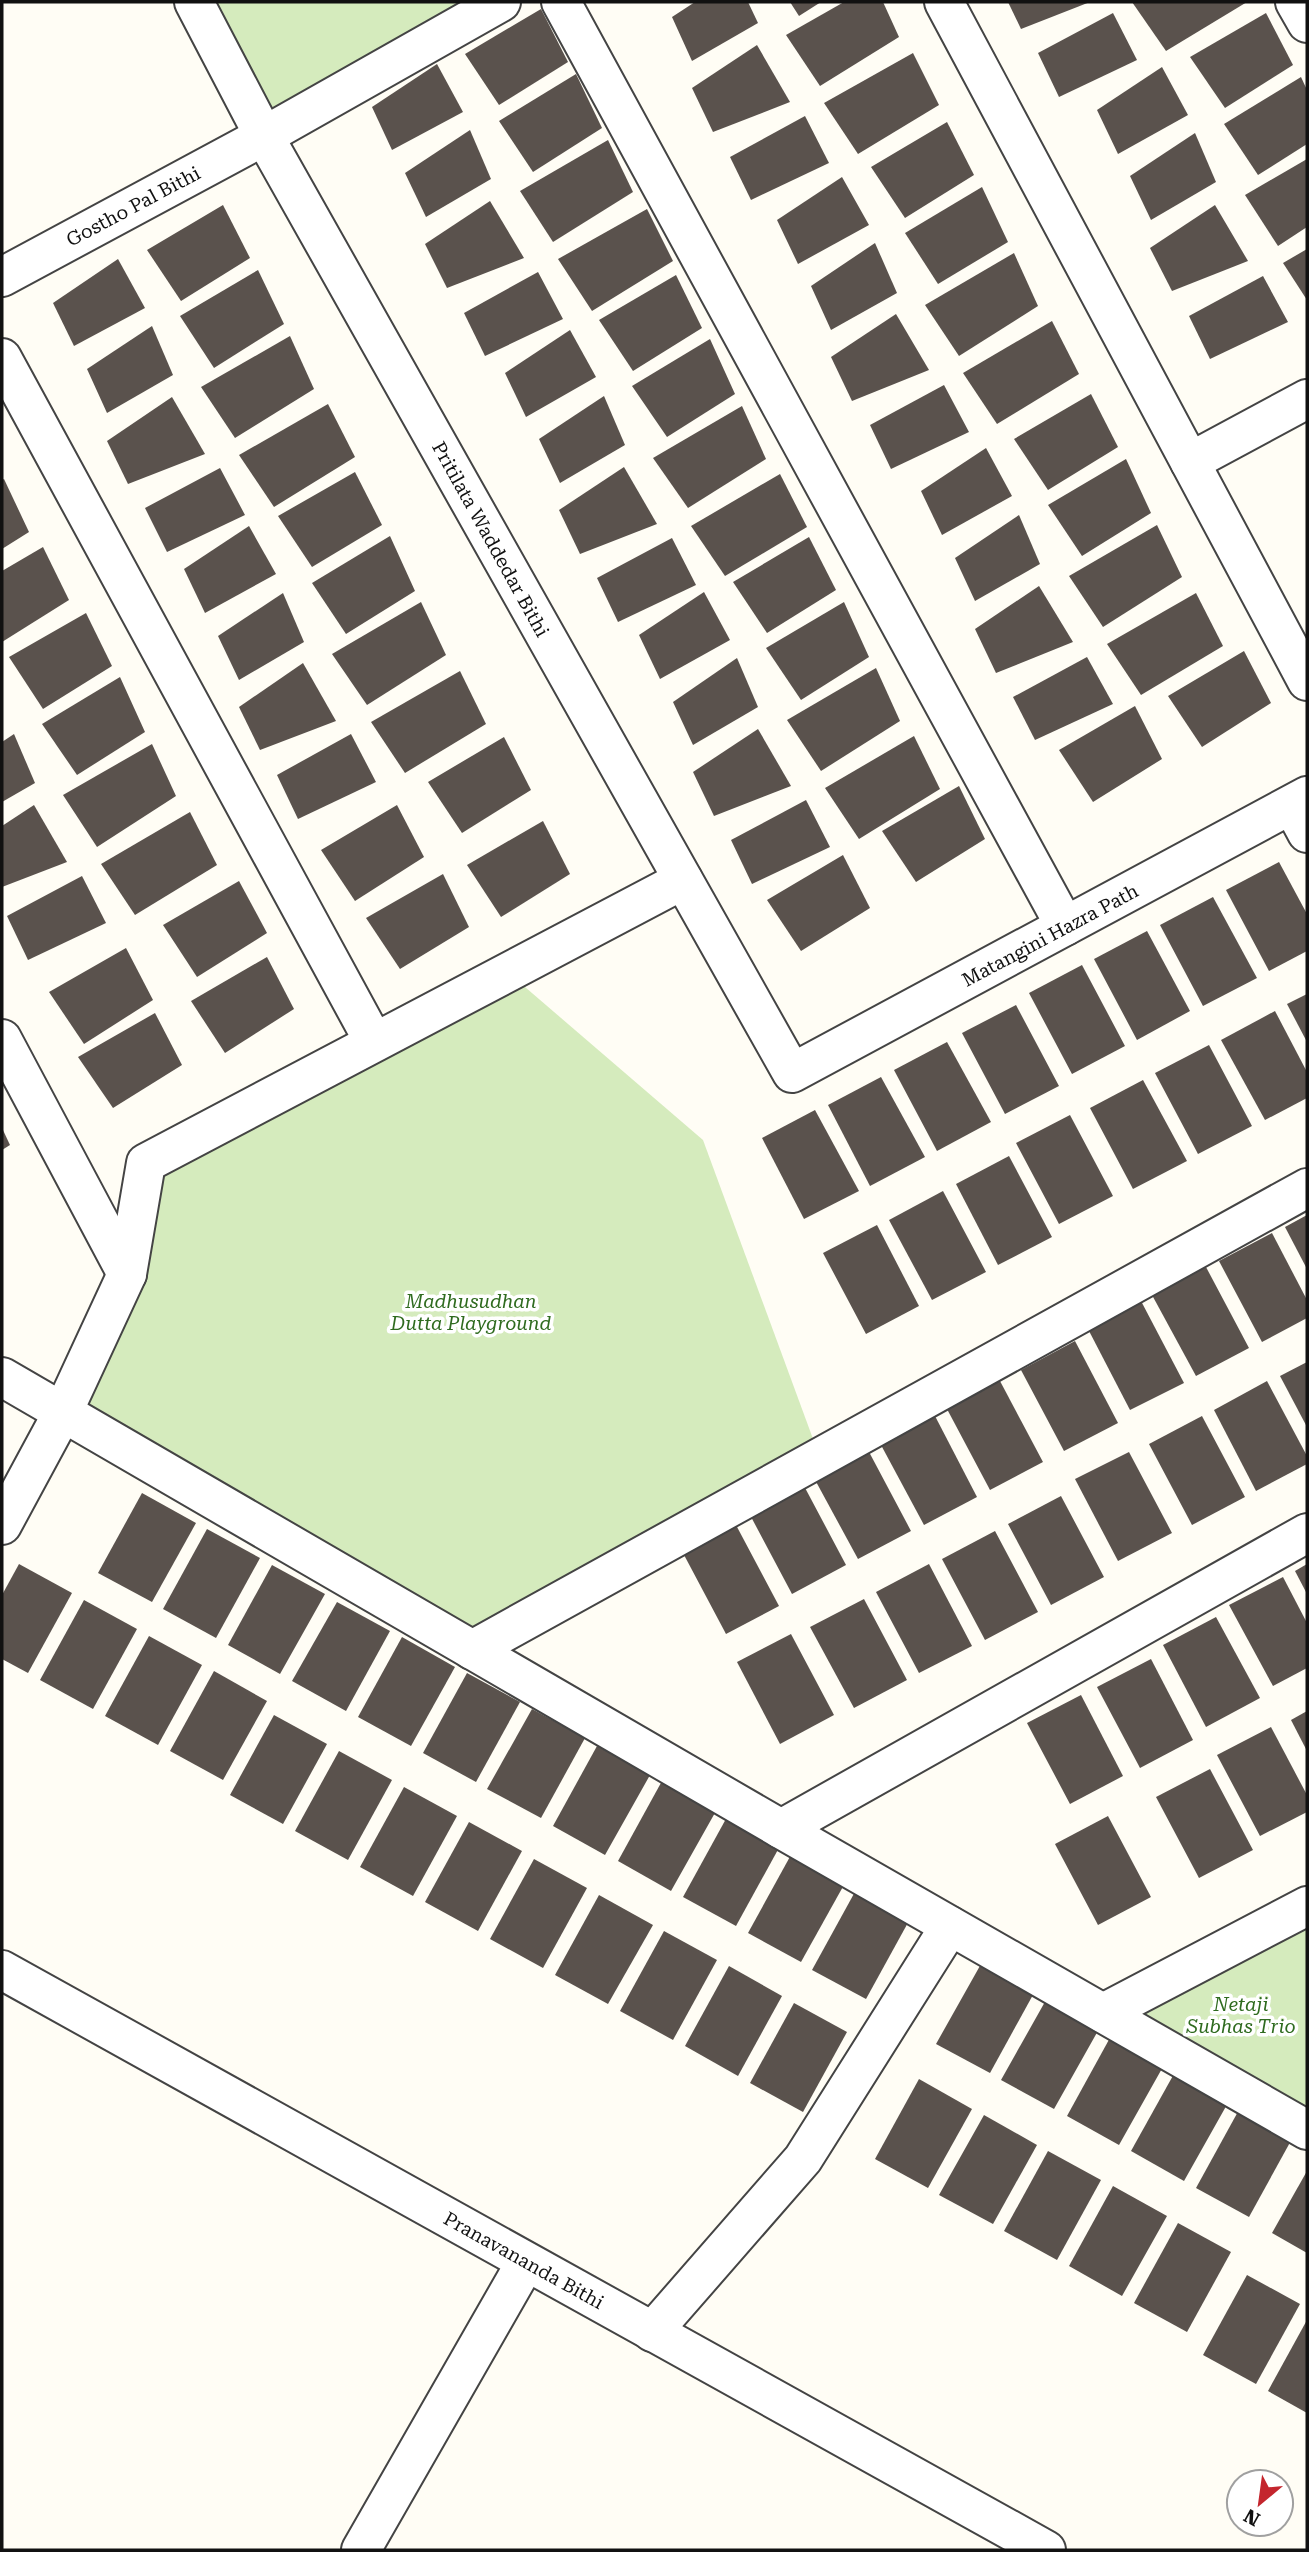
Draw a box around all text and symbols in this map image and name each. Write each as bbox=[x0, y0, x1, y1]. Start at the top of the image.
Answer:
street label: Gostho Pal Bithi bbox=[62, 161, 204, 251]
street label: Pritilata Waddedar Bithi bbox=[427, 437, 554, 641]
street label: Matangini Hazra Path bbox=[958, 879, 1142, 992]
park label: Madhusudhan Dutta Playground bbox=[390, 1290, 552, 1335]
park label: Netaji Subhas Trio bbox=[1185, 1993, 1296, 2038]
street label: Pranavananda Bithi bbox=[440, 2207, 608, 2314]
north arrow bbox=[1225, 2468, 1295, 2538]
text: N bbox=[1240, 2504, 1264, 2531]

